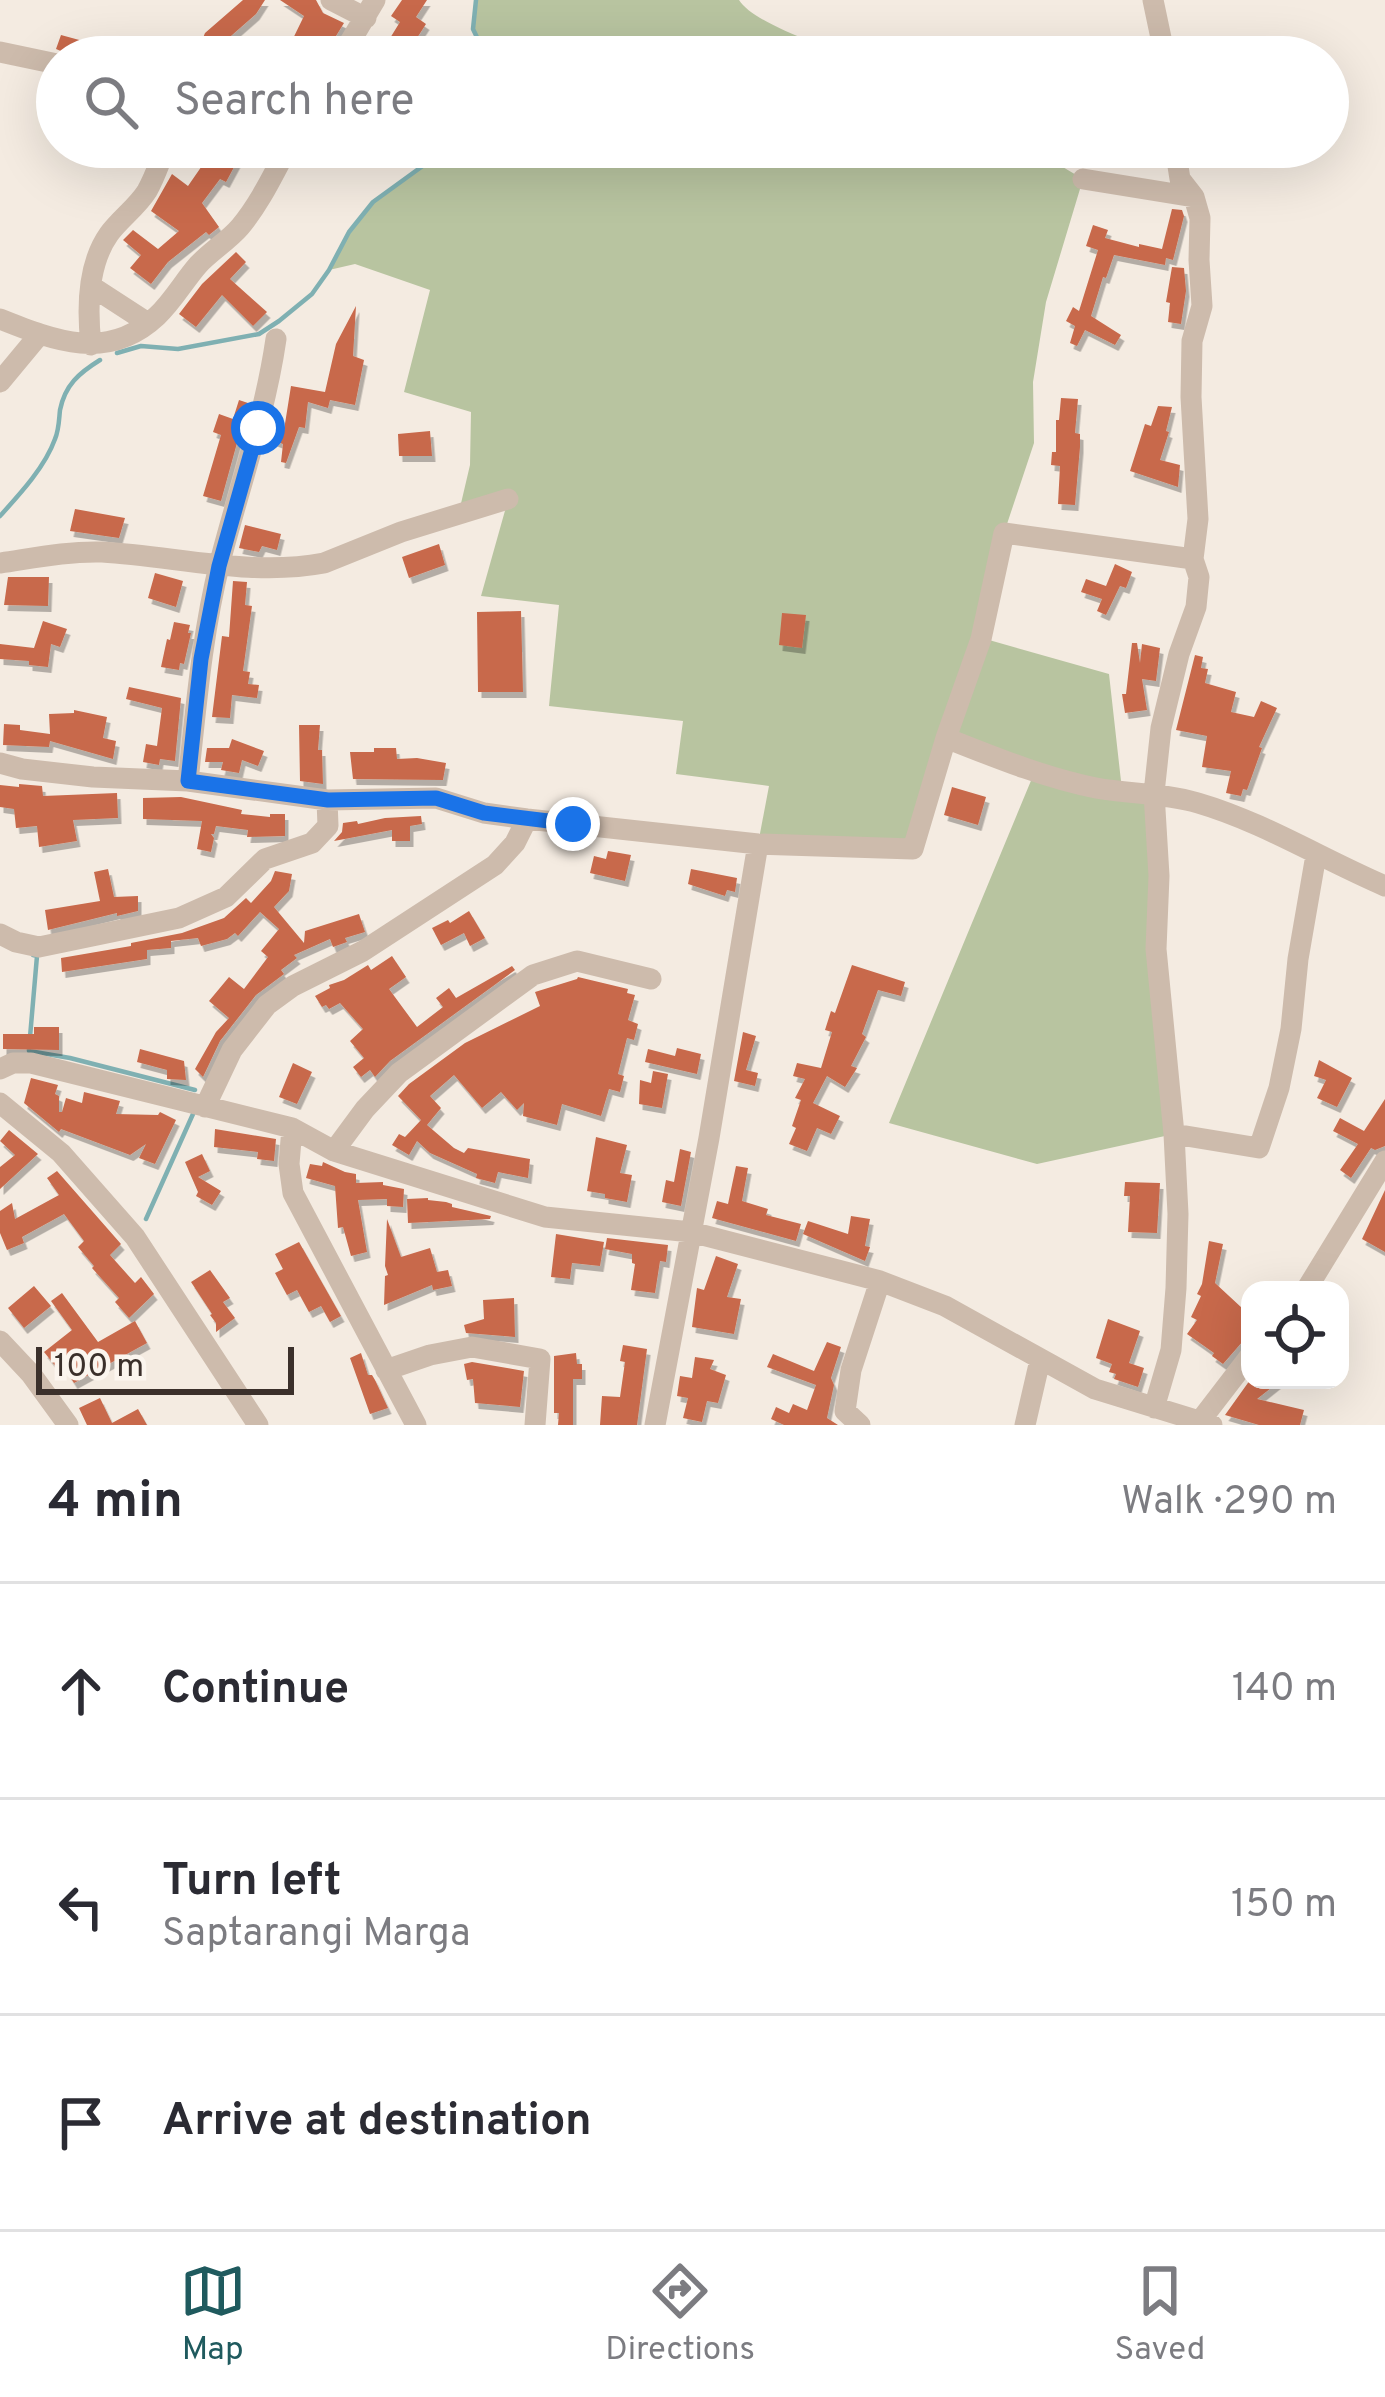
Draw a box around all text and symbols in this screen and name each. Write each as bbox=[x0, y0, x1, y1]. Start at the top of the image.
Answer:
search box bbox=[36, 36, 1349, 168]
icon: search bbox=[78, 69, 144, 135]
text: Search here bbox=[174, 74, 414, 131]
route start bbox=[231, 401, 285, 455]
route end bbox=[546, 797, 600, 851]
map controls bbox=[1241, 1281, 1349, 1389]
button: locate bbox=[1241, 1281, 1349, 1389]
scale bar bbox=[36, 1341, 294, 1394]
text: 100 m bbox=[54, 1347, 144, 1389]
text: 4 min bbox=[48, 1471, 183, 1536]
text: Walk · 290 m bbox=[1121, 1479, 1337, 1528]
icon: ahead bbox=[48, 1658, 114, 1724]
text: Continue bbox=[162, 1662, 349, 1719]
text: 140 m bbox=[1232, 1666, 1337, 1715]
text: Turn left bbox=[162, 1854, 341, 1911]
icon: left bbox=[48, 1874, 114, 1940]
text: 150 m bbox=[1231, 1882, 1337, 1931]
text: Saptarangi Marga bbox=[162, 1911, 471, 1960]
icon: arrive bbox=[48, 2090, 114, 2156]
text: Arrive at destination bbox=[162, 2094, 592, 2151]
tab: Map bbox=[180, 2258, 246, 2372]
tab: Directions bbox=[605, 2258, 755, 2372]
tab: Saved bbox=[1115, 2258, 1205, 2372]

